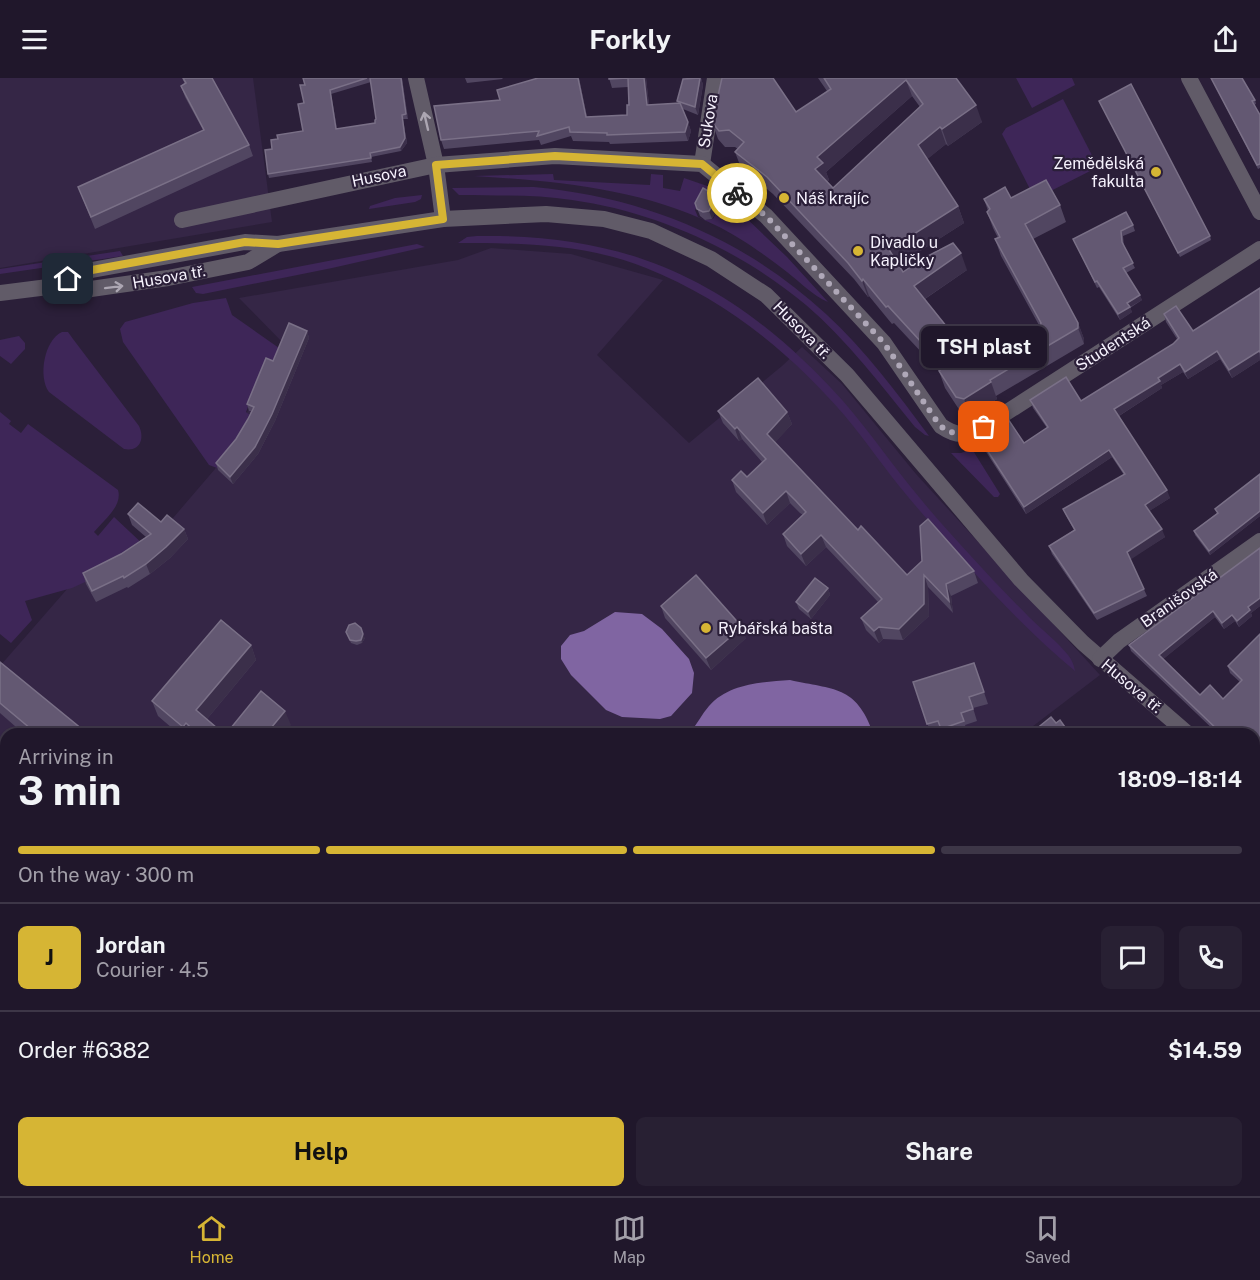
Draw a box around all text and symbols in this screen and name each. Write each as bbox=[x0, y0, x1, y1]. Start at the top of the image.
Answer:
icon: menu bbox=[18, 23, 51, 56]
text: Forkly bbox=[589, 23, 671, 55]
icon: share bbox=[1209, 23, 1242, 56]
street label: Sukova bbox=[694, 93, 722, 149]
one-way arrow bbox=[420, 112, 431, 132]
place label: Zemědělská fakulta bbox=[1053, 154, 1144, 191]
street label: Husova bbox=[350, 161, 408, 191]
courier bbox=[707, 163, 767, 223]
marker: Zemědělská fakulta bbox=[1149, 165, 1163, 179]
icon: bike bbox=[721, 177, 754, 210]
place label: Náš krajíc bbox=[796, 189, 869, 208]
marker: Náš krajíc bbox=[777, 191, 791, 205]
place label: Divadlo u Kapličky bbox=[870, 233, 938, 270]
marker: Divadlo u Kapličky bbox=[851, 244, 865, 258]
pin bbox=[42, 253, 93, 304]
street label: Husova tř. bbox=[131, 261, 207, 293]
icon: home bbox=[51, 262, 84, 295]
one-way arrow bbox=[103, 281, 123, 292]
street label: Husova tř. bbox=[769, 297, 835, 363]
street label: Studentská bbox=[1072, 313, 1154, 375]
callout: TSH plast bbox=[921, 325, 1047, 367]
text: TSH plast bbox=[937, 335, 1031, 359]
pin bbox=[958, 401, 1009, 452]
icon: bag bbox=[967, 410, 1000, 443]
street label: Branišovská bbox=[1137, 565, 1221, 631]
place label: Rybářská bašta bbox=[718, 619, 833, 638]
marker: Rybářská bašta bbox=[699, 621, 713, 635]
street label: Husova tř. bbox=[1098, 655, 1166, 717]
text: Arriving in bbox=[18, 745, 113, 769]
text: 18:09–18:14 bbox=[1118, 766, 1242, 792]
text: 3 min bbox=[18, 768, 121, 814]
text: On the way · 300 m bbox=[18, 863, 194, 887]
button: chat bbox=[1101, 926, 1164, 989]
button: phone bbox=[1179, 926, 1242, 989]
text: Jordan bbox=[96, 932, 165, 958]
text: J bbox=[45, 944, 54, 970]
text: Courier · 4.5 bbox=[96, 958, 209, 982]
text: Order #6382 bbox=[18, 1037, 150, 1063]
text: $14.59 bbox=[1168, 1037, 1242, 1063]
button: Help bbox=[18, 1117, 624, 1186]
button: Share bbox=[636, 1117, 1242, 1186]
tab: Home bbox=[190, 1212, 234, 1267]
tab: Map bbox=[613, 1212, 646, 1267]
tab: Saved bbox=[1025, 1212, 1070, 1267]

